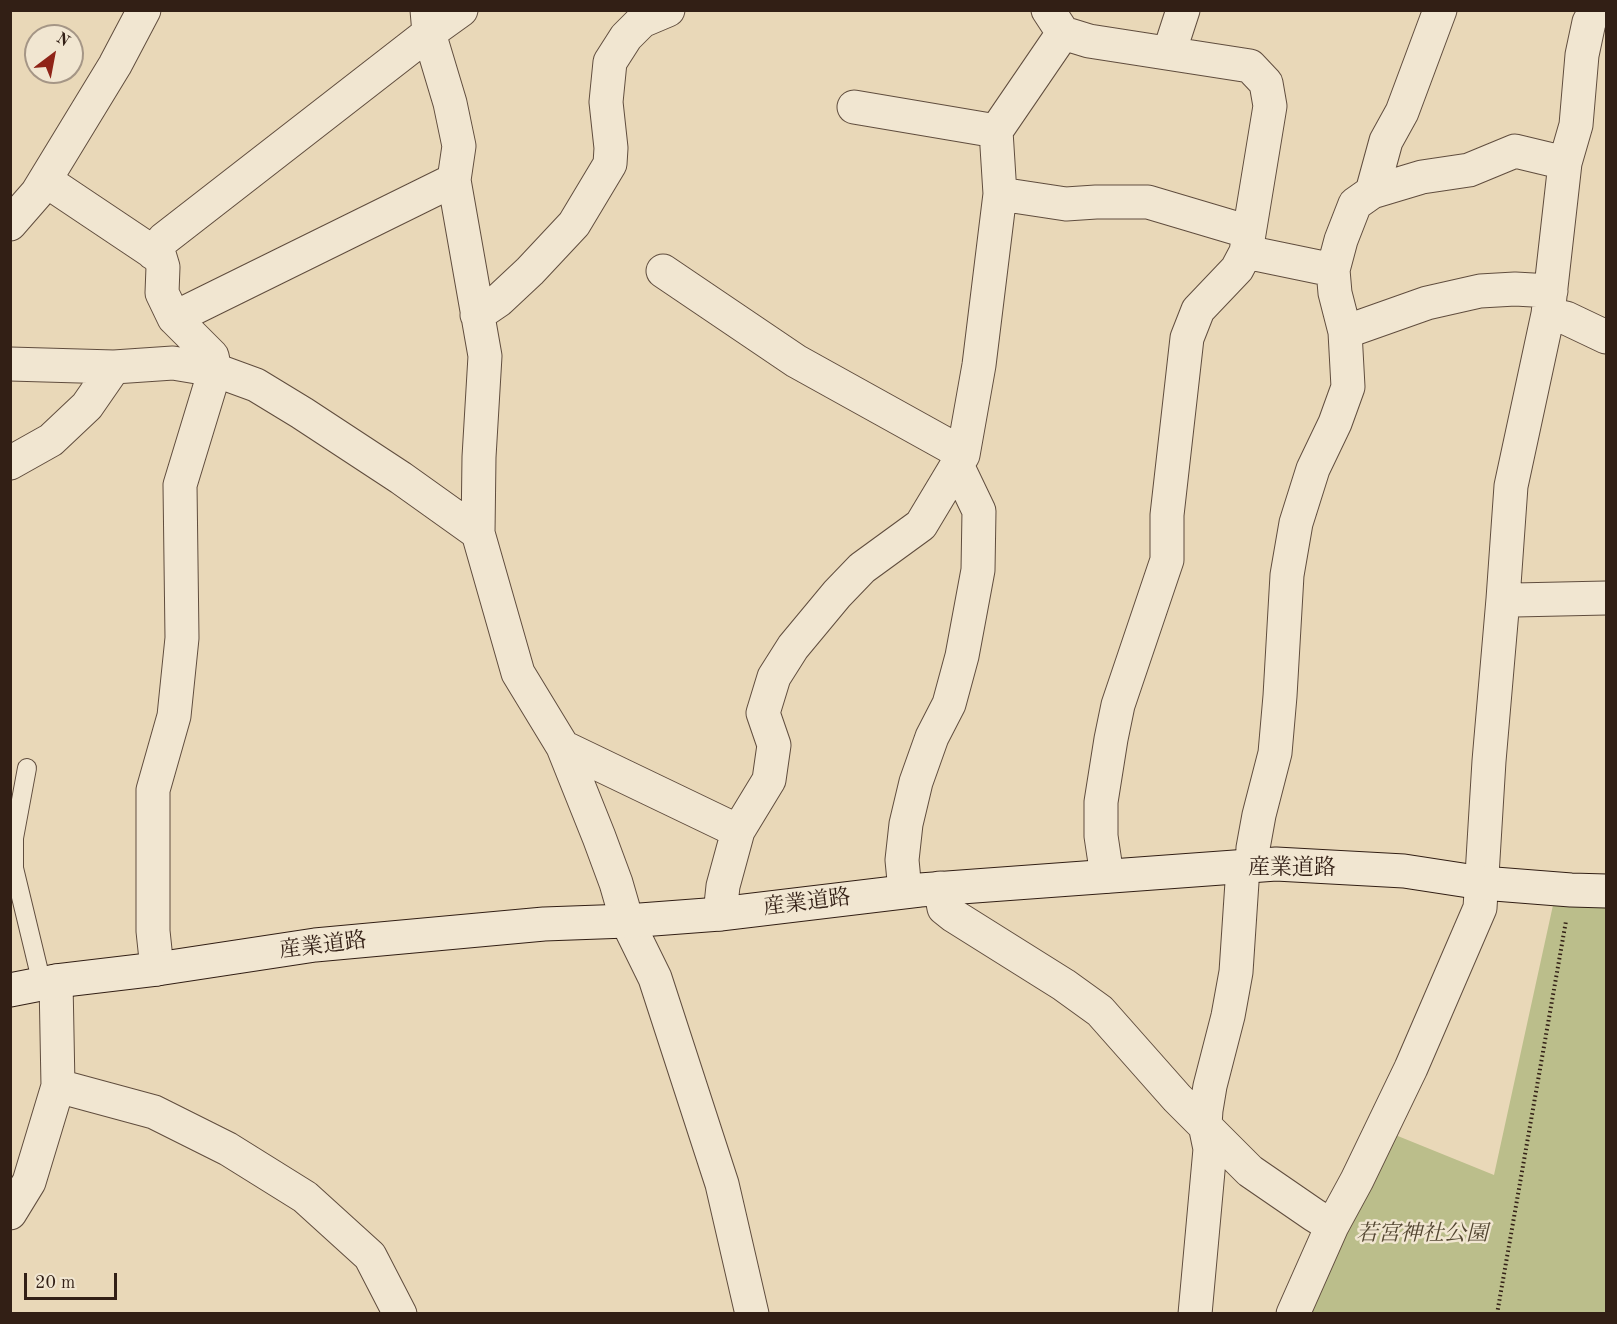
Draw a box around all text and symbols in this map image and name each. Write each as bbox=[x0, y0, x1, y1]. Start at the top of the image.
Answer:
north arrow bbox=[24, 24, 84, 84]
text: N bbox=[53, 30, 72, 50]
street label: 産業道路 bbox=[1248, 855, 1336, 881]
street label: 産業道路 bbox=[762, 885, 852, 921]
street label: 産業道路 bbox=[278, 928, 368, 964]
park label: 若宮神社公園 bbox=[1356, 1221, 1488, 1247]
scale bar bbox=[27, 1261, 120, 1299]
text: 20 m bbox=[35, 1274, 75, 1292]

